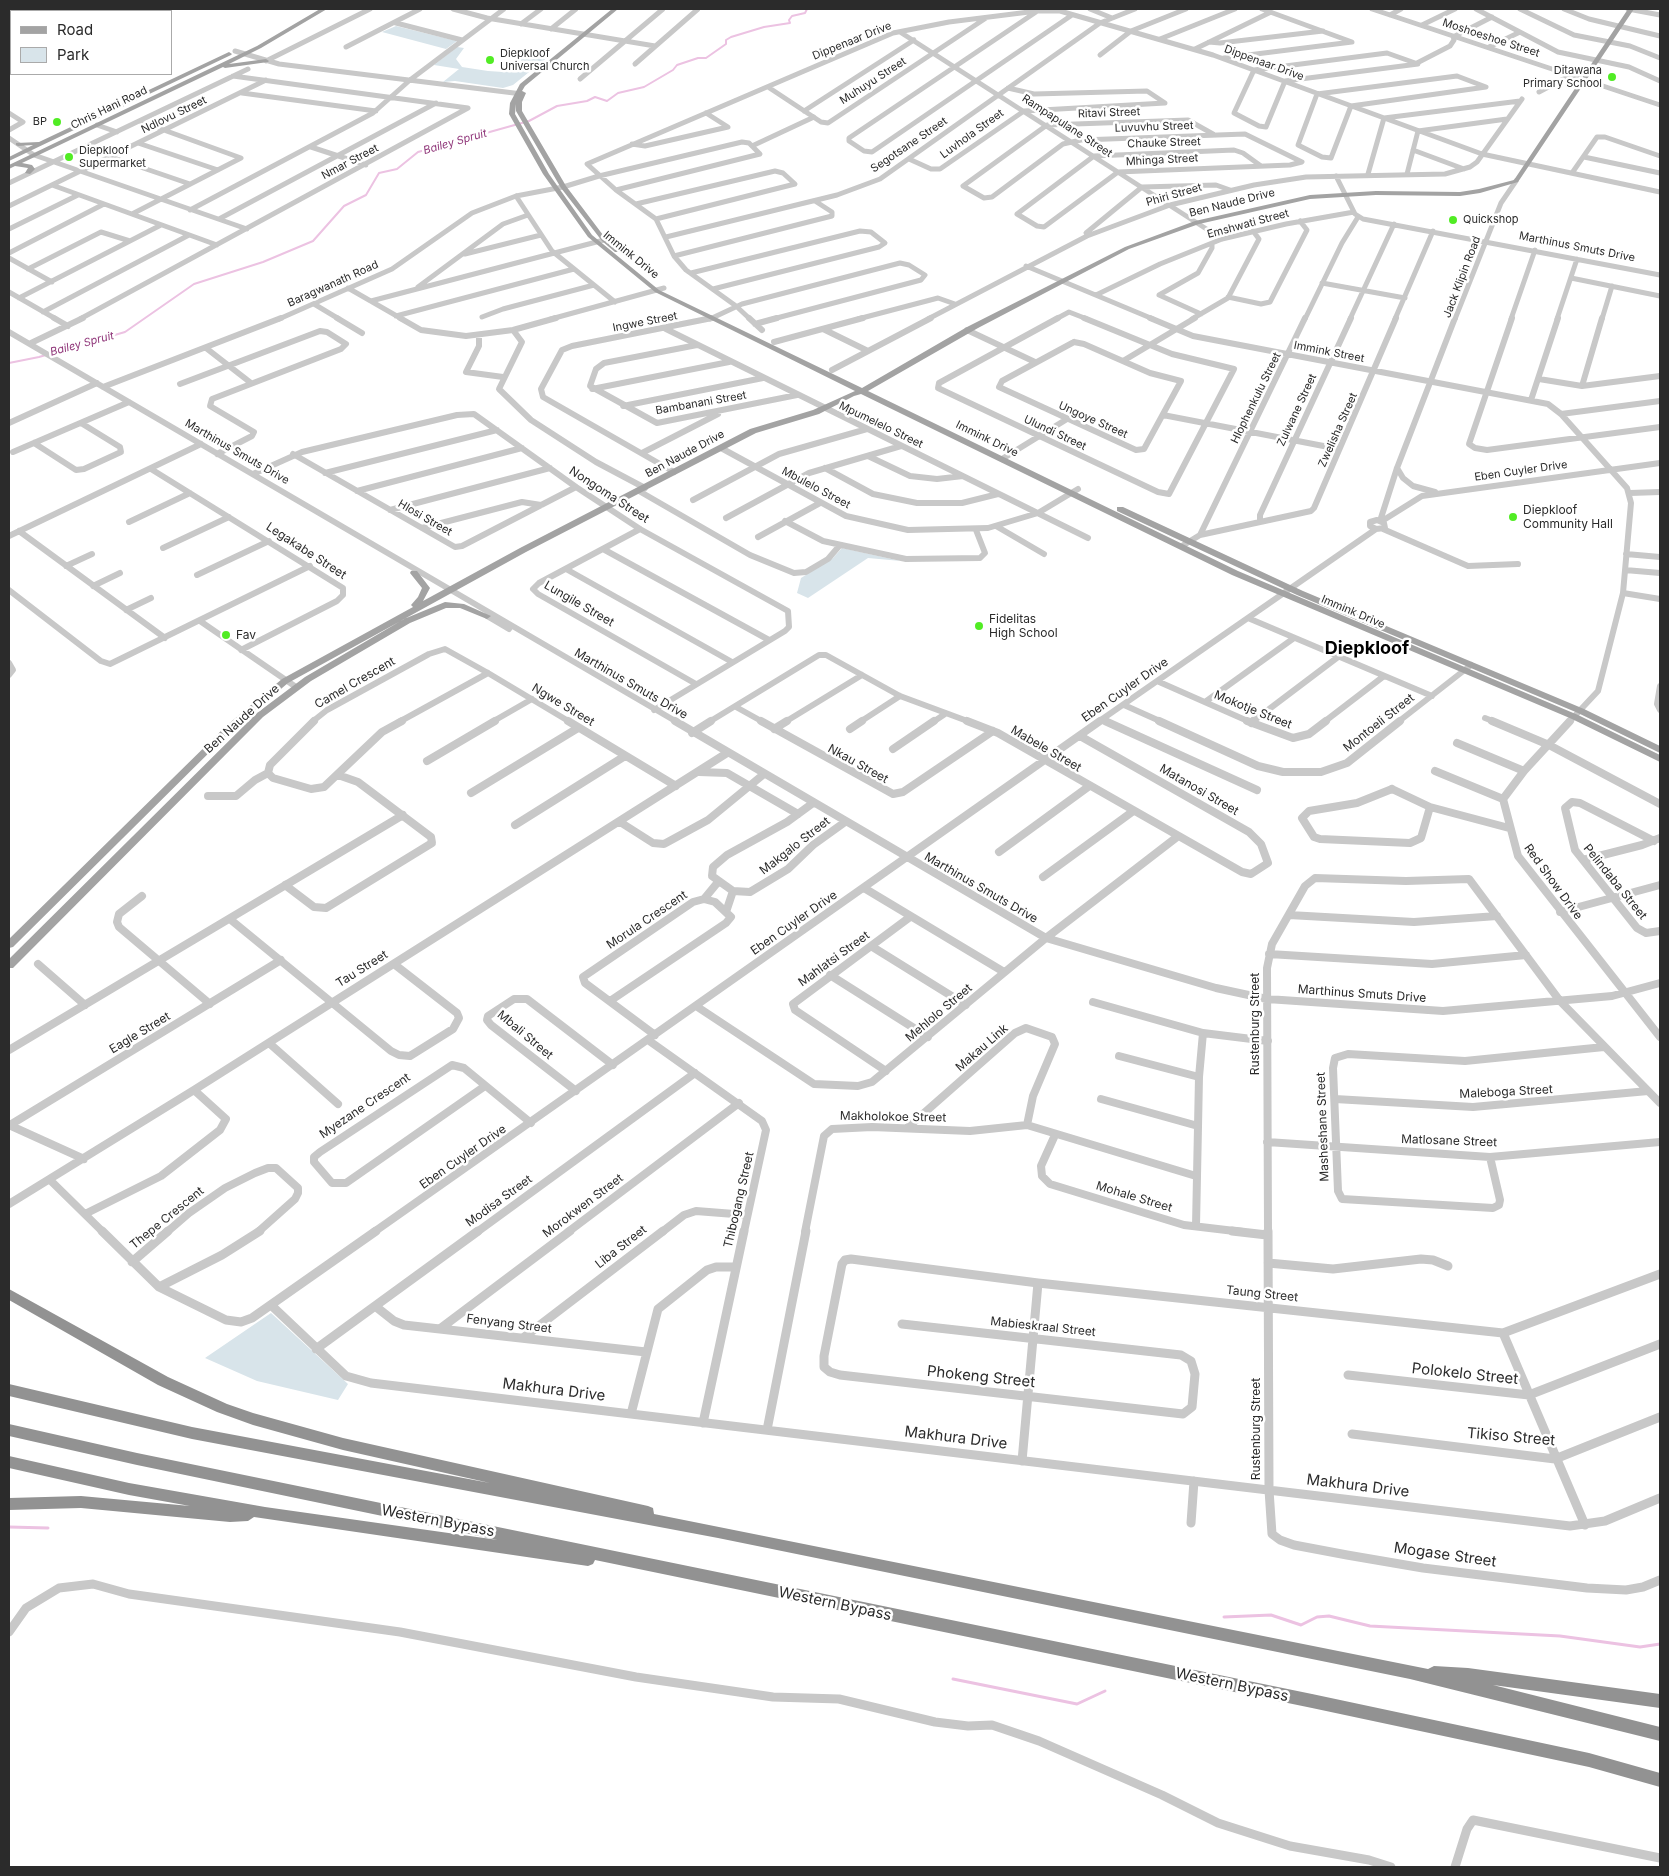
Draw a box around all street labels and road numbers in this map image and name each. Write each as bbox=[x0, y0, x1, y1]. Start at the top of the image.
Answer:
street label: Moshoeshoe Street bbox=[1441, 16, 1541, 60]
street label: Dippenaar Drive bbox=[811, 19, 893, 63]
street label: Dippenaar Drive bbox=[1222, 42, 1306, 84]
street label: Muhuyu Street bbox=[837, 55, 909, 107]
street label: Chris Hani Road bbox=[69, 84, 149, 132]
street label: Rampapulane Street bbox=[1019, 92, 1115, 160]
street label: Ndlovu Street bbox=[139, 94, 209, 136]
street label: Ritavi Street bbox=[1078, 105, 1140, 121]
street label: Luvhola Street bbox=[938, 107, 1006, 161]
street label: Segotsane Street bbox=[868, 115, 950, 175]
street label: Luvuvhu Street bbox=[1114, 119, 1194, 135]
street label: Chauke Street bbox=[1127, 135, 1201, 151]
street label: Nmar Street bbox=[319, 142, 381, 182]
street label: Mhinga Street bbox=[1125, 152, 1199, 168]
street label: Phiri Street bbox=[1145, 181, 1203, 209]
street label: Ben Naude Drive bbox=[1188, 186, 1276, 220]
street label: Emshwati Street bbox=[1206, 207, 1290, 241]
street label: Immink Drive bbox=[600, 229, 662, 281]
street label: Marthinus Smuts Drive bbox=[1518, 229, 1636, 265]
street label: Jack Klipin Road bbox=[1440, 234, 1484, 320]
street label: Baragwanath Road bbox=[286, 258, 380, 310]
street label: Ingwe Street bbox=[612, 309, 678, 335]
street label: Immink Street bbox=[1293, 339, 1365, 365]
street label: Hlophenkulu Street bbox=[1228, 350, 1284, 446]
street label: Zulwane Street bbox=[1274, 372, 1320, 448]
street label: Bambanani Street bbox=[655, 389, 747, 417]
street label: Zwelisha Street bbox=[1316, 391, 1360, 469]
street label: Mpumelelo Street bbox=[837, 399, 925, 451]
street label: Ungoye Street bbox=[1056, 399, 1130, 441]
street label: Ulundi Street bbox=[1022, 413, 1088, 453]
street label: Marthinus Smuts Drive bbox=[183, 417, 291, 487]
street label: Immink Drive bbox=[954, 418, 1020, 460]
street label: Ben Naude Drive bbox=[643, 428, 727, 480]
street label: Eben Cuyler Drive bbox=[1474, 458, 1568, 484]
street label: Nongoma Street bbox=[566, 464, 652, 526]
street label: Mbulelo Street bbox=[780, 464, 852, 512]
street label: Hlosi Street bbox=[396, 497, 454, 539]
street label: Legakabe Street bbox=[263, 520, 349, 582]
street label: Lungile Street bbox=[541, 578, 617, 630]
street label: Immink Drive bbox=[1319, 593, 1387, 631]
street label: Marthinus Smuts Drive bbox=[572, 646, 690, 722]
street label: Camel Crescent bbox=[312, 654, 398, 712]
street label: Eben Cuyler Drive bbox=[1079, 655, 1171, 725]
street label: Ngwe Street bbox=[529, 681, 597, 729]
street label: Ben Naude Drive bbox=[202, 682, 282, 756]
street label: Mokotje Street bbox=[1212, 688, 1294, 732]
street label: Montoeli Street bbox=[1341, 691, 1417, 755]
street label: Mabele Street bbox=[1008, 723, 1084, 775]
street label: Nkau Street bbox=[825, 742, 891, 786]
street label: Matanosi Street bbox=[1157, 761, 1241, 819]
street label: Makgalo Street bbox=[757, 814, 833, 878]
street label: Red Show Drive bbox=[1521, 841, 1585, 923]
street label: Pelindaba Street bbox=[1580, 841, 1650, 923]
street label: Marthinus Smuts Drive bbox=[922, 850, 1040, 926]
street label: Morula Crescent bbox=[604, 888, 690, 952]
street label: Eben Cuyler Drive bbox=[748, 888, 840, 958]
street label: Mahlatsi Street bbox=[796, 928, 872, 990]
street label: Tau Street bbox=[334, 948, 390, 990]
street label: Rustenburg Street bbox=[1248, 973, 1262, 1075]
street label: Mehlolo Street bbox=[903, 981, 975, 1045]
street label: Marthinus Smuts Drive bbox=[1297, 982, 1427, 1006]
street label: Mbali Street bbox=[494, 1008, 556, 1062]
street label: Eagle Street bbox=[107, 1009, 173, 1057]
street label: Makau Link bbox=[953, 1021, 1011, 1075]
street label: Myezane Crescent bbox=[317, 1070, 413, 1142]
street label: Masheshane Street bbox=[1314, 1072, 1332, 1182]
street label: Maleboga Street bbox=[1459, 1082, 1553, 1102]
street label: Makholokoe Street bbox=[840, 1109, 946, 1125]
street label: Eben Cuyler Drive bbox=[417, 1122, 509, 1192]
street label: Matlosane Street bbox=[1401, 1132, 1497, 1150]
street label: Thibogang Street bbox=[721, 1151, 757, 1249]
street label: Morokwen Street bbox=[540, 1171, 626, 1241]
street label: Modisa Street bbox=[463, 1172, 535, 1230]
street label: Mohale Street bbox=[1094, 1179, 1174, 1215]
street label: Thepe Crescent bbox=[127, 1184, 207, 1252]
street label: Liba Street bbox=[592, 1223, 650, 1271]
street label: Taung Street bbox=[1225, 1283, 1299, 1305]
street label: Fenyang Street bbox=[466, 1312, 552, 1336]
street label: Mabieskraal Street bbox=[990, 1314, 1096, 1340]
street label: Polokelo Street bbox=[1411, 1359, 1519, 1389]
street label: Phokeng Street bbox=[926, 1362, 1036, 1392]
street label: Makhura Drive bbox=[502, 1375, 606, 1405]
street label: Rustenburg Street bbox=[1249, 1378, 1263, 1480]
street label: Makhura Drive bbox=[904, 1423, 1008, 1453]
street label: Tikiso Street bbox=[1466, 1424, 1556, 1450]
street label: Makhura Drive bbox=[1306, 1471, 1410, 1501]
street label: Western Bypass bbox=[380, 1501, 496, 1541]
street label: Mogase Street bbox=[1393, 1539, 1497, 1571]
street label: Western Bypass bbox=[777, 1583, 893, 1625]
street label: Western Bypass bbox=[1174, 1664, 1290, 1706]

